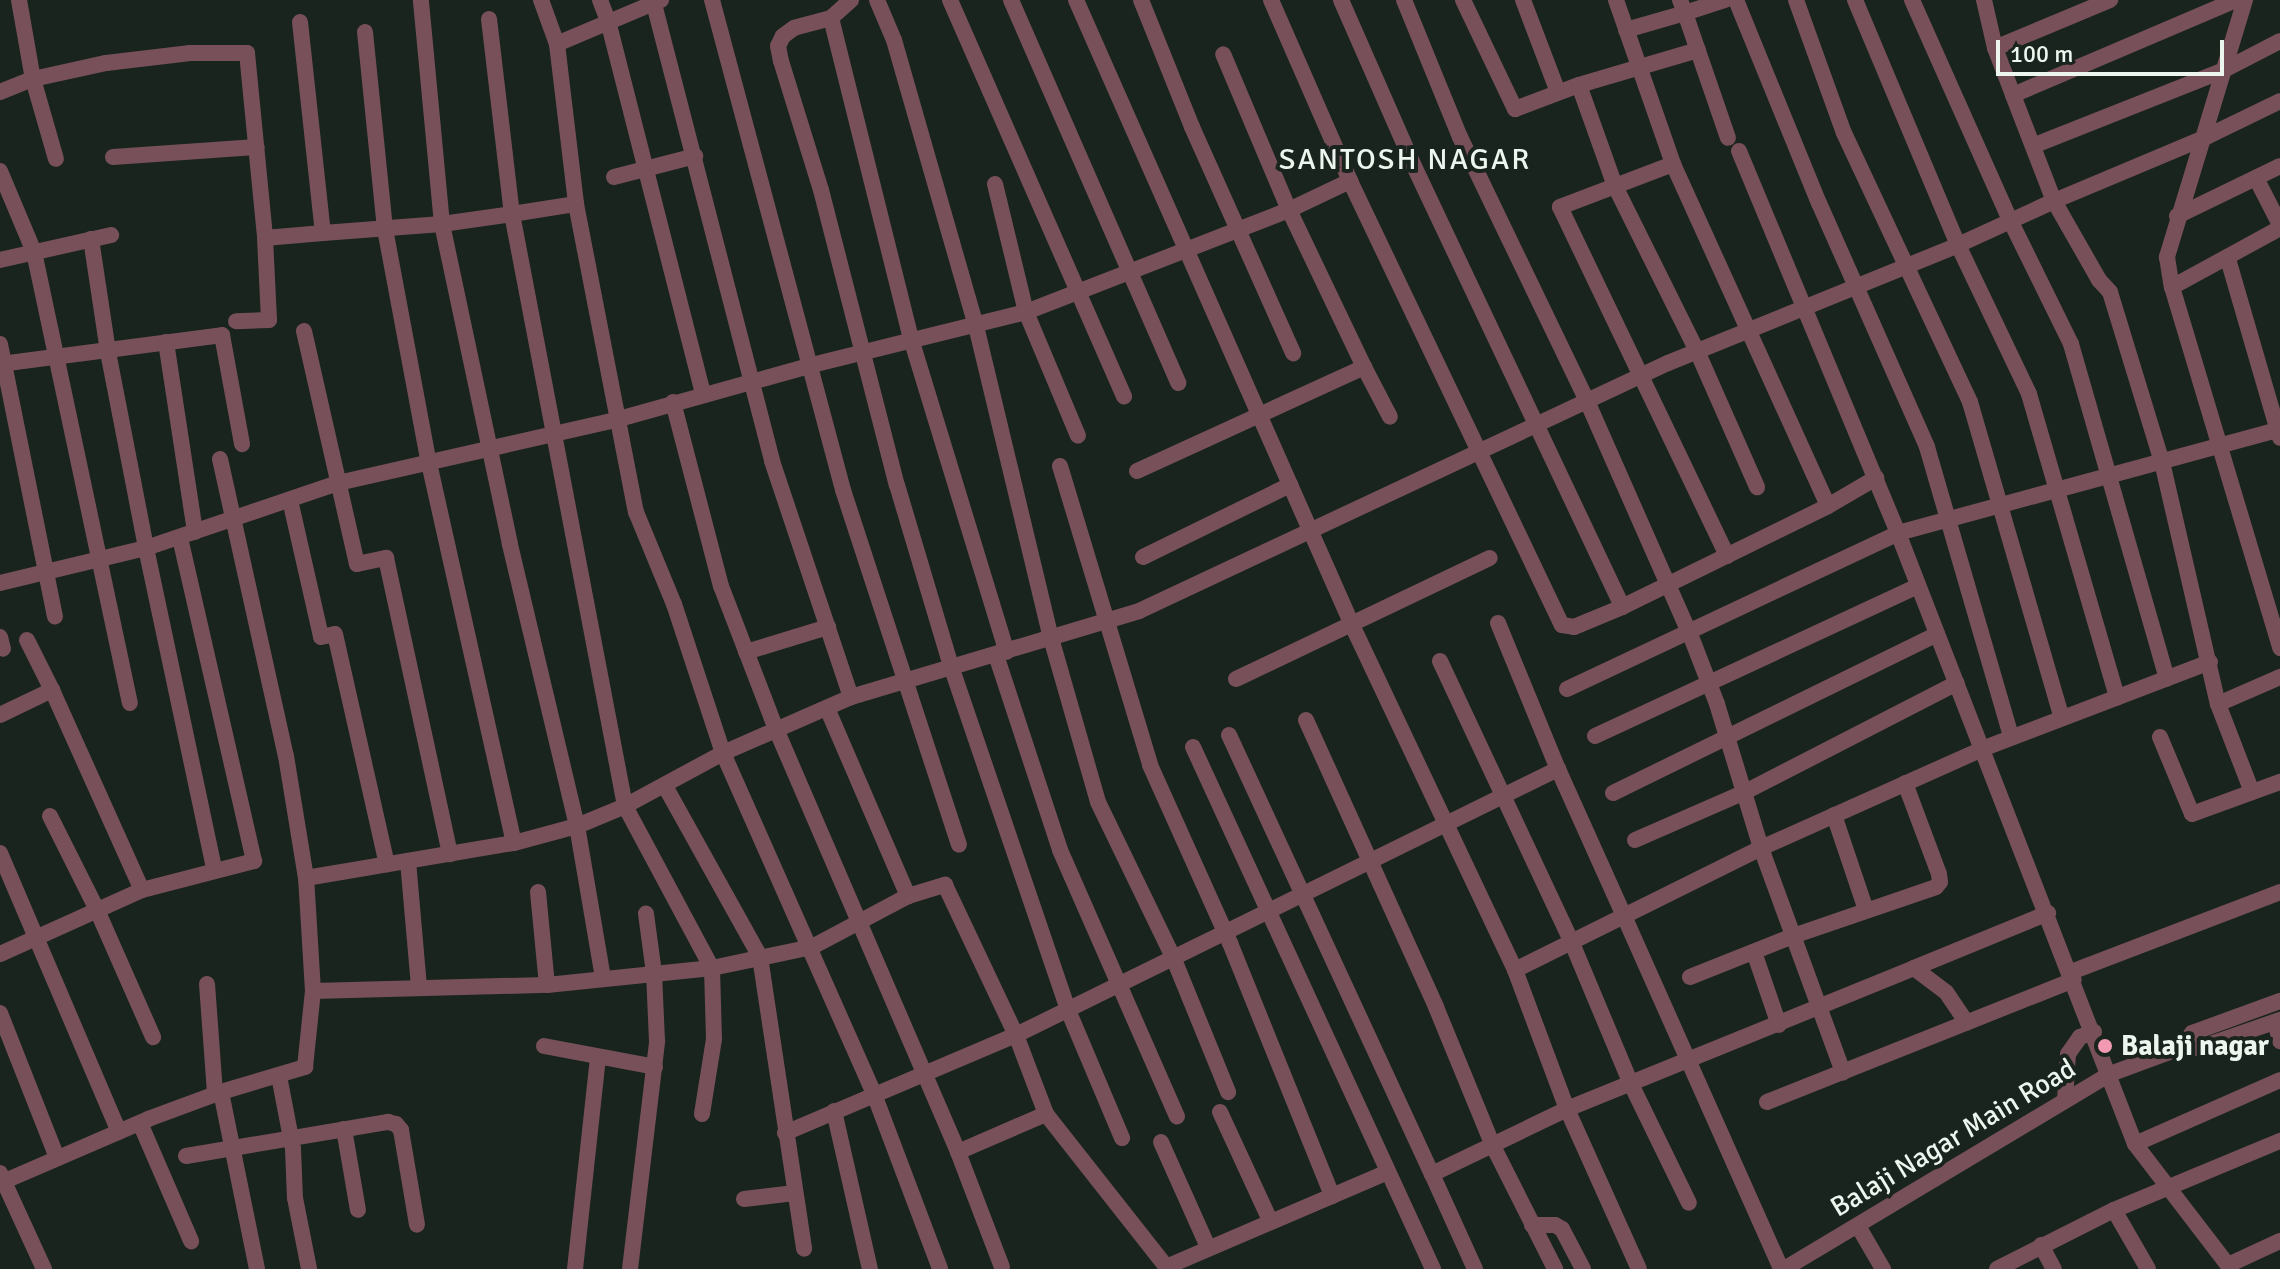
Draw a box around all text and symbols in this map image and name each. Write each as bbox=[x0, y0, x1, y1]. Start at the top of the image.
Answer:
scale bar bbox=[2000, 24, 2228, 74]
text: 100 m bbox=[2010, 39, 2073, 69]
district label: SANTOSH NAGAR bbox=[1279, 142, 1531, 178]
place label: Balaji nagar bbox=[2121, 1029, 2269, 1063]
marker: Balaji nagar bbox=[2096, 1037, 2114, 1055]
street label: Balaji Nagar Main Road bbox=[1825, 1052, 2081, 1224]

